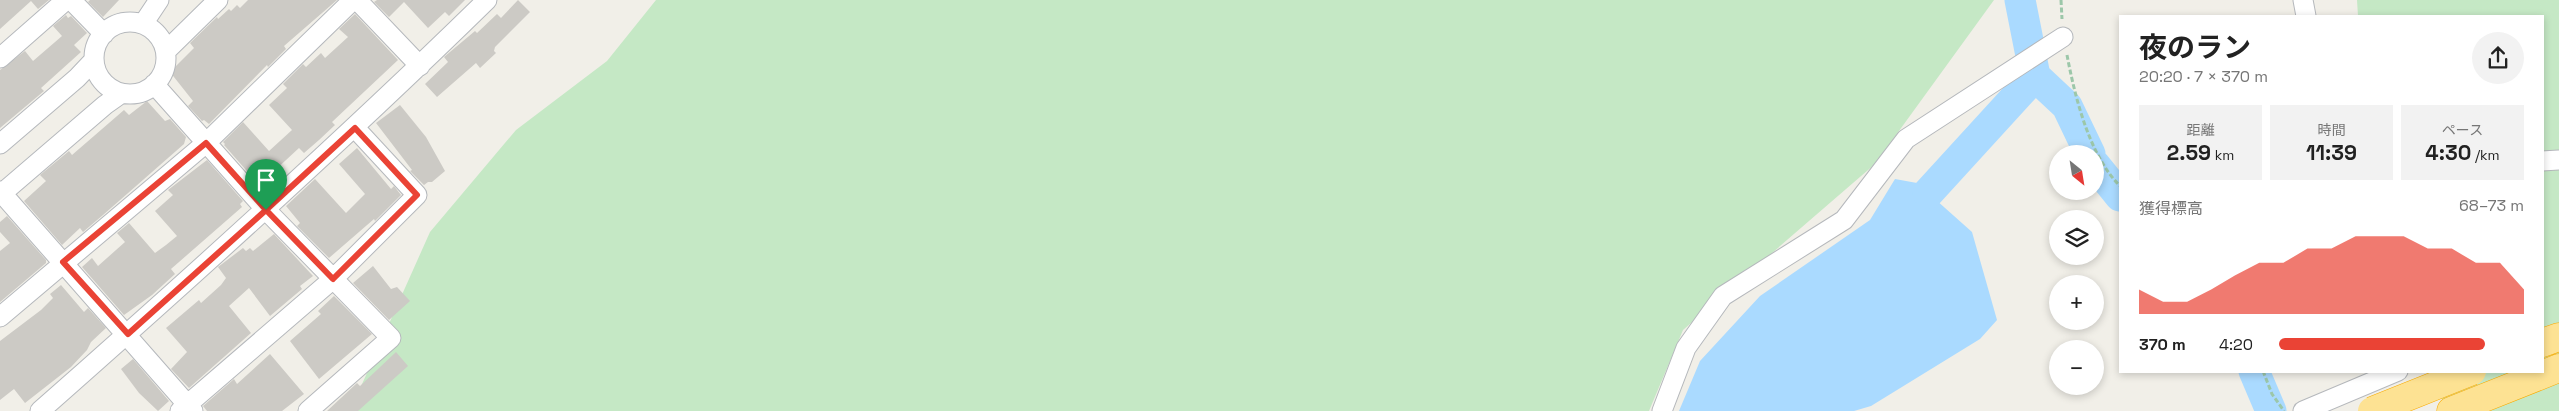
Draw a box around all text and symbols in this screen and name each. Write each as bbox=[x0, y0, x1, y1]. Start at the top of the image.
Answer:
text: 夜のラン bbox=[2139, 29, 2251, 65]
button: share bbox=[2472, 32, 2524, 84]
text: 20:20 · 7 × 370 m bbox=[2139, 66, 2268, 87]
text: 距離 bbox=[2187, 121, 2215, 139]
text: 時間 bbox=[2318, 121, 2346, 139]
text: ペース bbox=[2442, 121, 2483, 139]
text: 2.59 bbox=[2167, 139, 2211, 166]
text: 11:39 bbox=[2306, 139, 2357, 166]
text: 4:30 bbox=[2425, 139, 2471, 166]
north arrow bbox=[2049, 145, 2104, 200]
map controls bbox=[2049, 145, 2104, 395]
text: km bbox=[2211, 146, 2234, 164]
text: /km bbox=[2471, 146, 2500, 164]
pin bbox=[245, 159, 287, 210]
icon: arrive bbox=[252, 166, 280, 194]
text: 68–73 m bbox=[2459, 195, 2524, 216]
text: 獲得標高 bbox=[2139, 198, 2203, 219]
button: layers bbox=[2049, 210, 2104, 265]
button: + bbox=[2049, 275, 2104, 330]
text: 370 m bbox=[2139, 334, 2186, 355]
text: 4:20 bbox=[2219, 334, 2253, 355]
button: − bbox=[2049, 340, 2104, 395]

